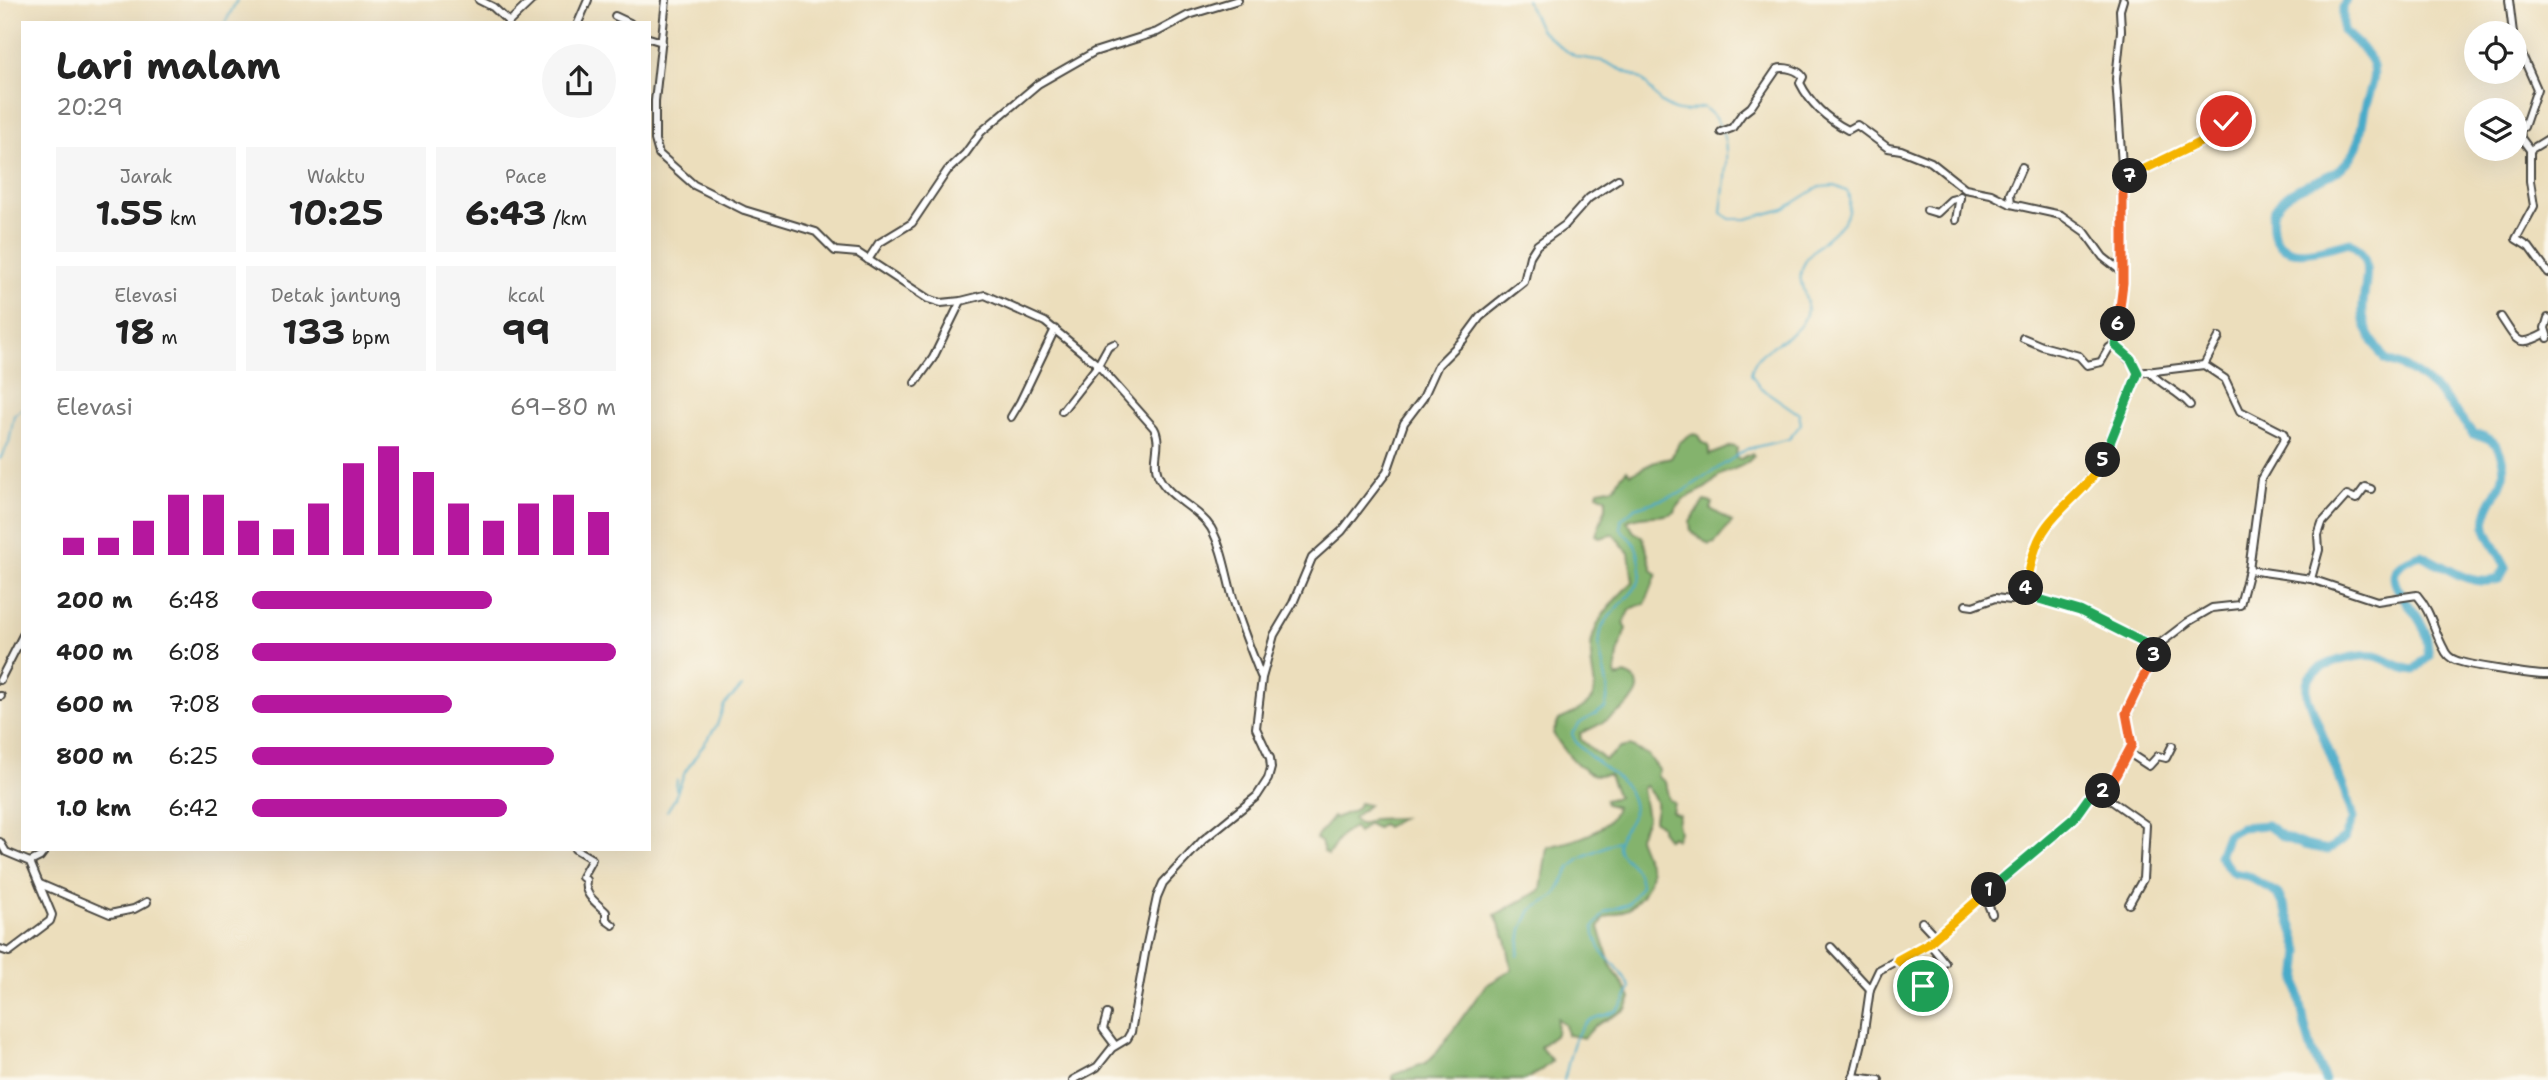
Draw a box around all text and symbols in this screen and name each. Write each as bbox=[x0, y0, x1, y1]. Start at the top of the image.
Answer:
map controls bbox=[2464, 21, 2527, 161]
button: locate bbox=[2464, 21, 2527, 84]
text: Lari malam bbox=[56, 40, 281, 91]
button: share bbox=[542, 44, 616, 118]
pin bbox=[2196, 91, 2256, 151]
text: 20:29 bbox=[56, 92, 123, 122]
button: layers bbox=[2464, 98, 2527, 161]
icon: check bbox=[2207, 102, 2245, 140]
pin: 7 bbox=[2112, 158, 2148, 194]
text: 7 bbox=[2123, 163, 2136, 188]
text: Jarak bbox=[119, 164, 173, 189]
text: Waktu bbox=[307, 164, 365, 189]
text: Pace bbox=[505, 164, 547, 189]
text: 1.55 bbox=[95, 189, 163, 236]
text: 10:25 bbox=[288, 189, 384, 236]
text: 6:43 bbox=[465, 189, 547, 236]
text: km bbox=[163, 206, 197, 231]
text: /km bbox=[547, 206, 587, 231]
text: Elevasi bbox=[114, 283, 178, 308]
text: Detak jantung bbox=[271, 283, 401, 308]
text: kcal bbox=[508, 283, 544, 308]
pin: 6 bbox=[2100, 306, 2136, 342]
text: 18 bbox=[114, 308, 155, 355]
text: 133 bbox=[282, 308, 345, 355]
text: 99 bbox=[502, 308, 550, 355]
text: 6 bbox=[2111, 311, 2124, 336]
text: m bbox=[155, 325, 178, 350]
text: bpm bbox=[345, 325, 390, 350]
text: Elevasi bbox=[56, 392, 133, 422]
text: 69–80 m bbox=[510, 392, 616, 422]
pin: 5 bbox=[2086, 442, 2120, 477]
text: 5 bbox=[2097, 447, 2108, 472]
pin: 4 bbox=[2008, 570, 2044, 606]
text: 4 bbox=[2019, 575, 2032, 600]
text: 200 m bbox=[56, 585, 133, 615]
text: 6:48 bbox=[168, 585, 220, 615]
text: 400 m bbox=[56, 637, 133, 667]
text: 6:08 bbox=[168, 637, 221, 667]
pin: 3 bbox=[2136, 638, 2172, 672]
text: 3 bbox=[2147, 642, 2160, 667]
text: 600 m bbox=[56, 689, 133, 719]
text: 7:08 bbox=[168, 689, 221, 719]
text: 800 m bbox=[56, 741, 133, 771]
text: 6:25 bbox=[168, 741, 218, 771]
pin: 2 bbox=[2086, 774, 2120, 808]
text: 2 bbox=[2096, 778, 2109, 803]
text: 1.0 km bbox=[56, 793, 131, 823]
text: 6:42 bbox=[168, 793, 219, 823]
pin: 1 bbox=[1972, 872, 2007, 908]
text: 1 bbox=[1984, 877, 1993, 902]
pin bbox=[1893, 956, 1953, 1016]
icon: arrive bbox=[1904, 967, 1942, 1005]

